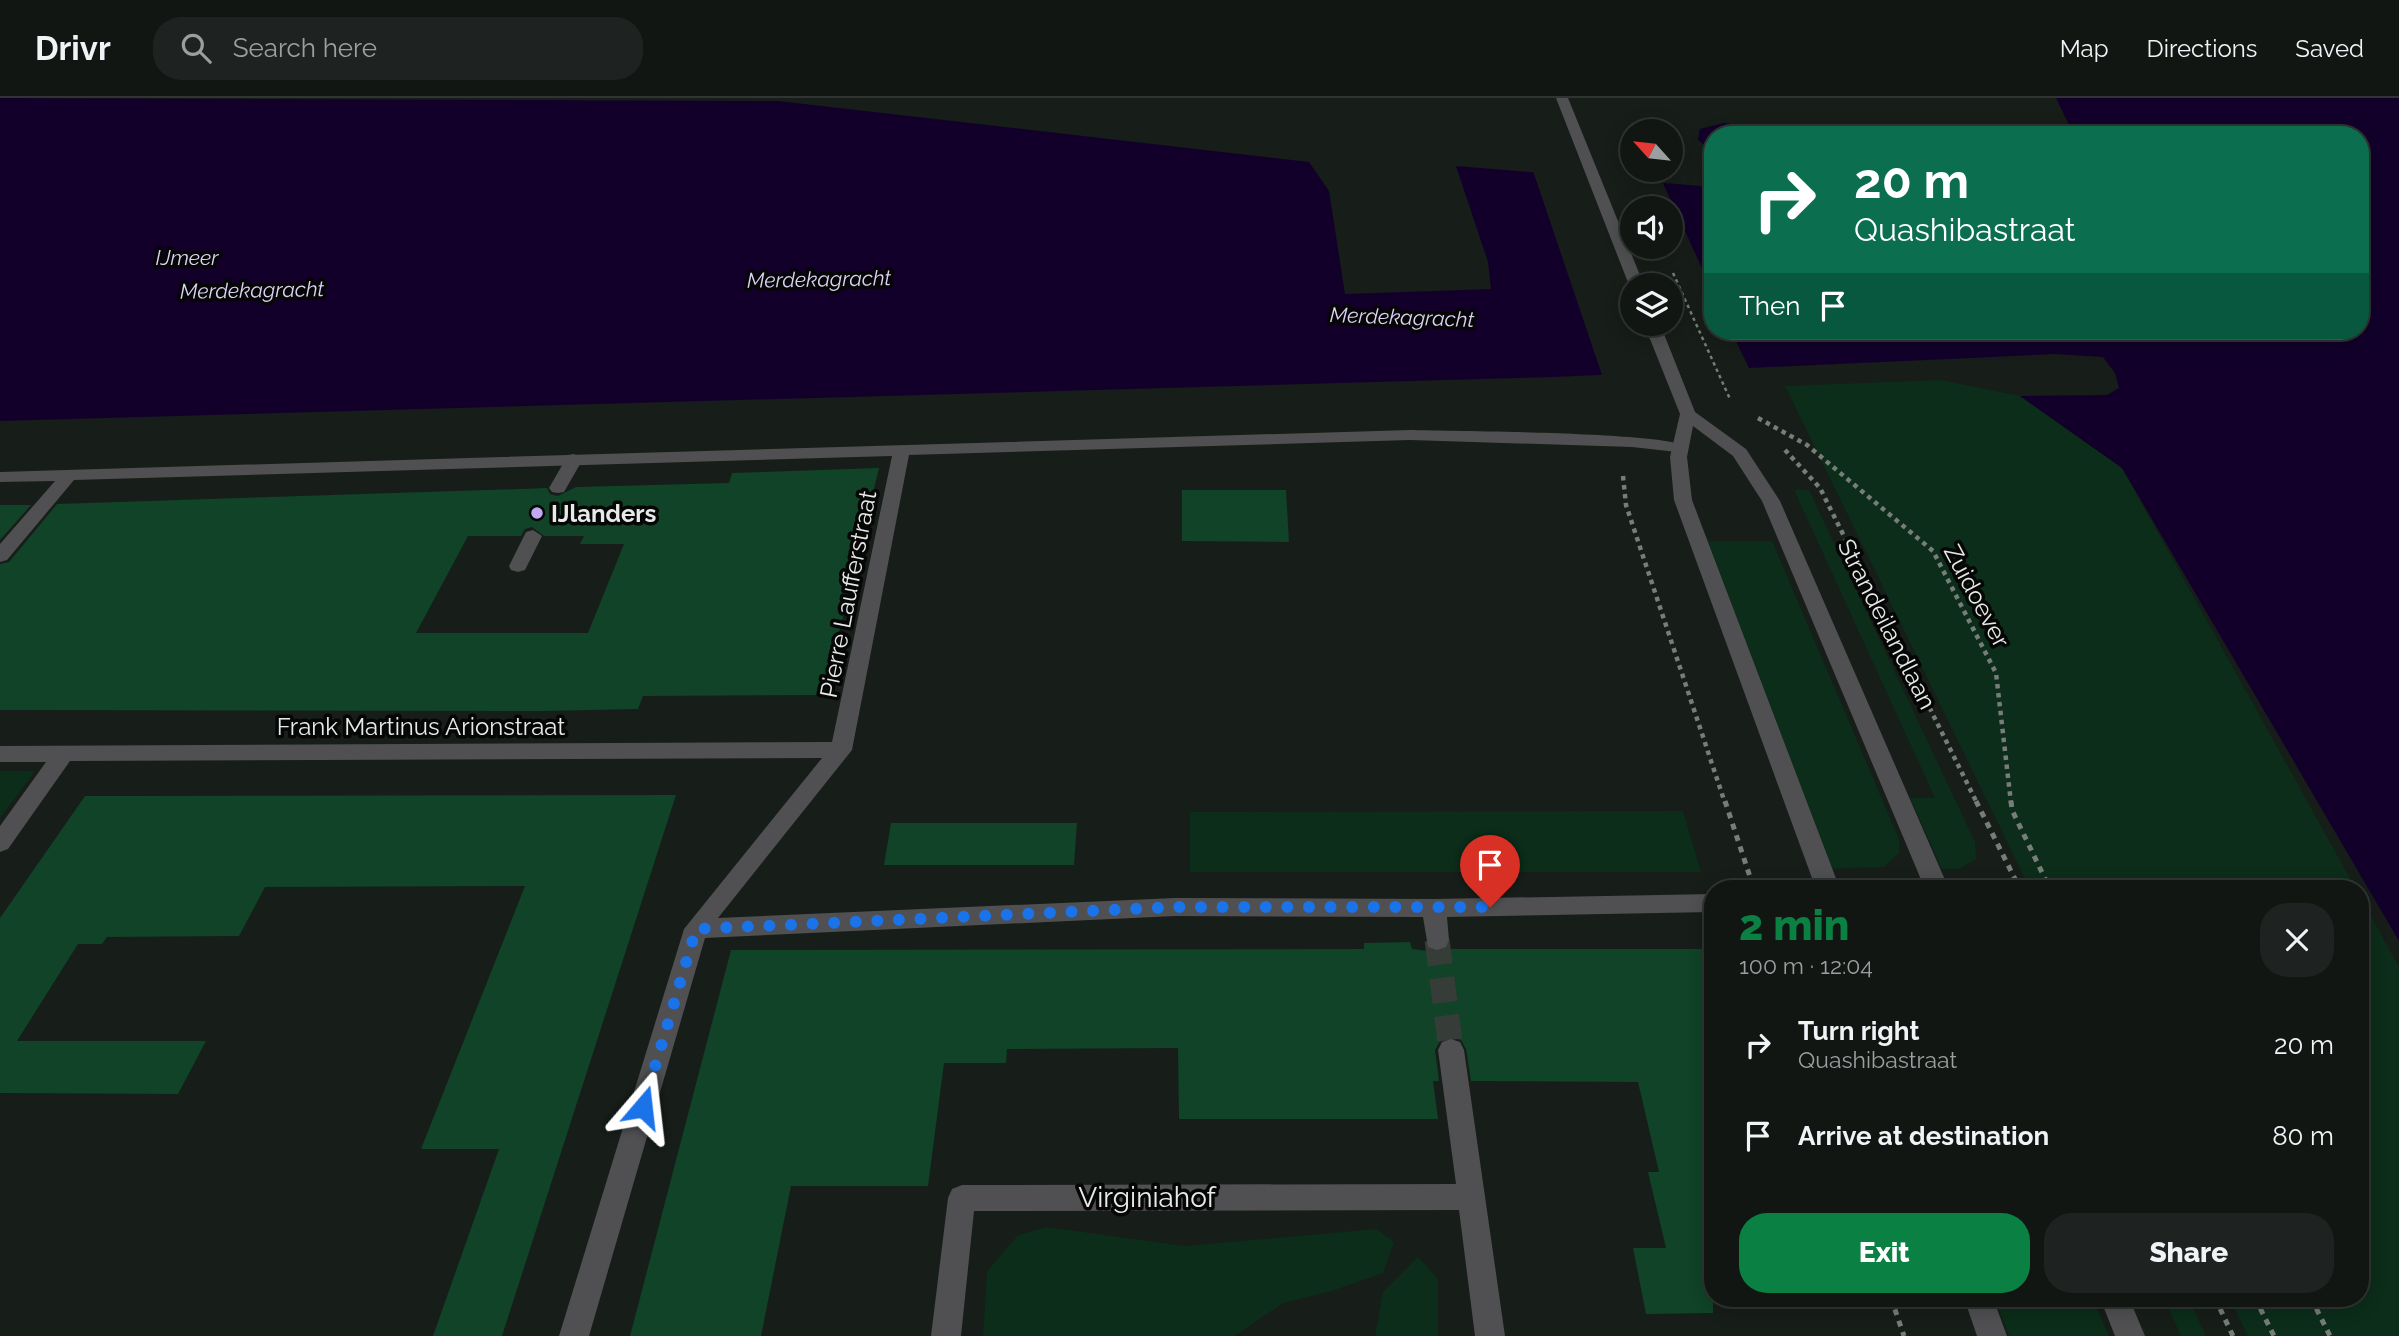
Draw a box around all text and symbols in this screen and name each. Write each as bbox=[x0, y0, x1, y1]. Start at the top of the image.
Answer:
search box bbox=[153, 17, 643, 80]
text: Drivr bbox=[35, 29, 111, 68]
icon: search bbox=[177, 29, 215, 67]
text: Search here bbox=[233, 33, 377, 63]
text: Map bbox=[2060, 34, 2109, 63]
text: Directions bbox=[2147, 34, 2257, 63]
text: Saved bbox=[2295, 34, 2364, 63]
north arrow bbox=[1620, 119, 1684, 182]
map controls bbox=[1620, 119, 1683, 336]
text: 20 m bbox=[1854, 152, 1969, 209]
icon: right bbox=[1739, 154, 1830, 245]
button: sound bbox=[1620, 196, 1683, 259]
text: Quashibastraat bbox=[1854, 211, 2076, 248]
water label: IJmeer bbox=[155, 245, 219, 270]
water label: Merdekagracht bbox=[747, 265, 892, 293]
button: layers bbox=[1620, 273, 1683, 336]
water label: Merdekagracht bbox=[180, 276, 325, 304]
icon: arrive bbox=[1814, 287, 1852, 325]
text: Then bbox=[1739, 291, 1800, 321]
water label: Merdekagracht bbox=[1329, 302, 1475, 332]
street label: Pierre Laufferstraat bbox=[814, 488, 882, 700]
place label: IJlanders bbox=[551, 499, 657, 528]
marker: IJlanders bbox=[529, 505, 545, 521]
street label: Strandeilandlaan bbox=[1832, 534, 1942, 714]
street label: Zuidoever bbox=[1938, 540, 2016, 653]
street label: Frank Martinus Arionstraat bbox=[277, 712, 565, 741]
pin bbox=[1460, 835, 1520, 907]
icon: arrive bbox=[1471, 846, 1509, 884]
text: 2 min bbox=[1739, 901, 1849, 950]
button: close bbox=[2260, 903, 2334, 977]
text: 100 m · 12:04 bbox=[1739, 952, 1873, 979]
text: Turn right bbox=[1798, 1016, 1919, 1046]
icon: right bbox=[1739, 1026, 1777, 1064]
text: 20 m bbox=[2274, 1030, 2334, 1060]
text: Quashibastraat bbox=[1798, 1046, 1957, 1073]
position arrow bbox=[606, 1070, 680, 1144]
icon: arrive bbox=[1739, 1117, 1777, 1155]
text: Arrive at destination bbox=[1798, 1121, 2049, 1151]
text: 80 m bbox=[2272, 1121, 2334, 1151]
street label: Virginiahof bbox=[1078, 1181, 1218, 1214]
button: Exit bbox=[1739, 1213, 2030, 1293]
button: Share bbox=[2044, 1213, 2334, 1293]

